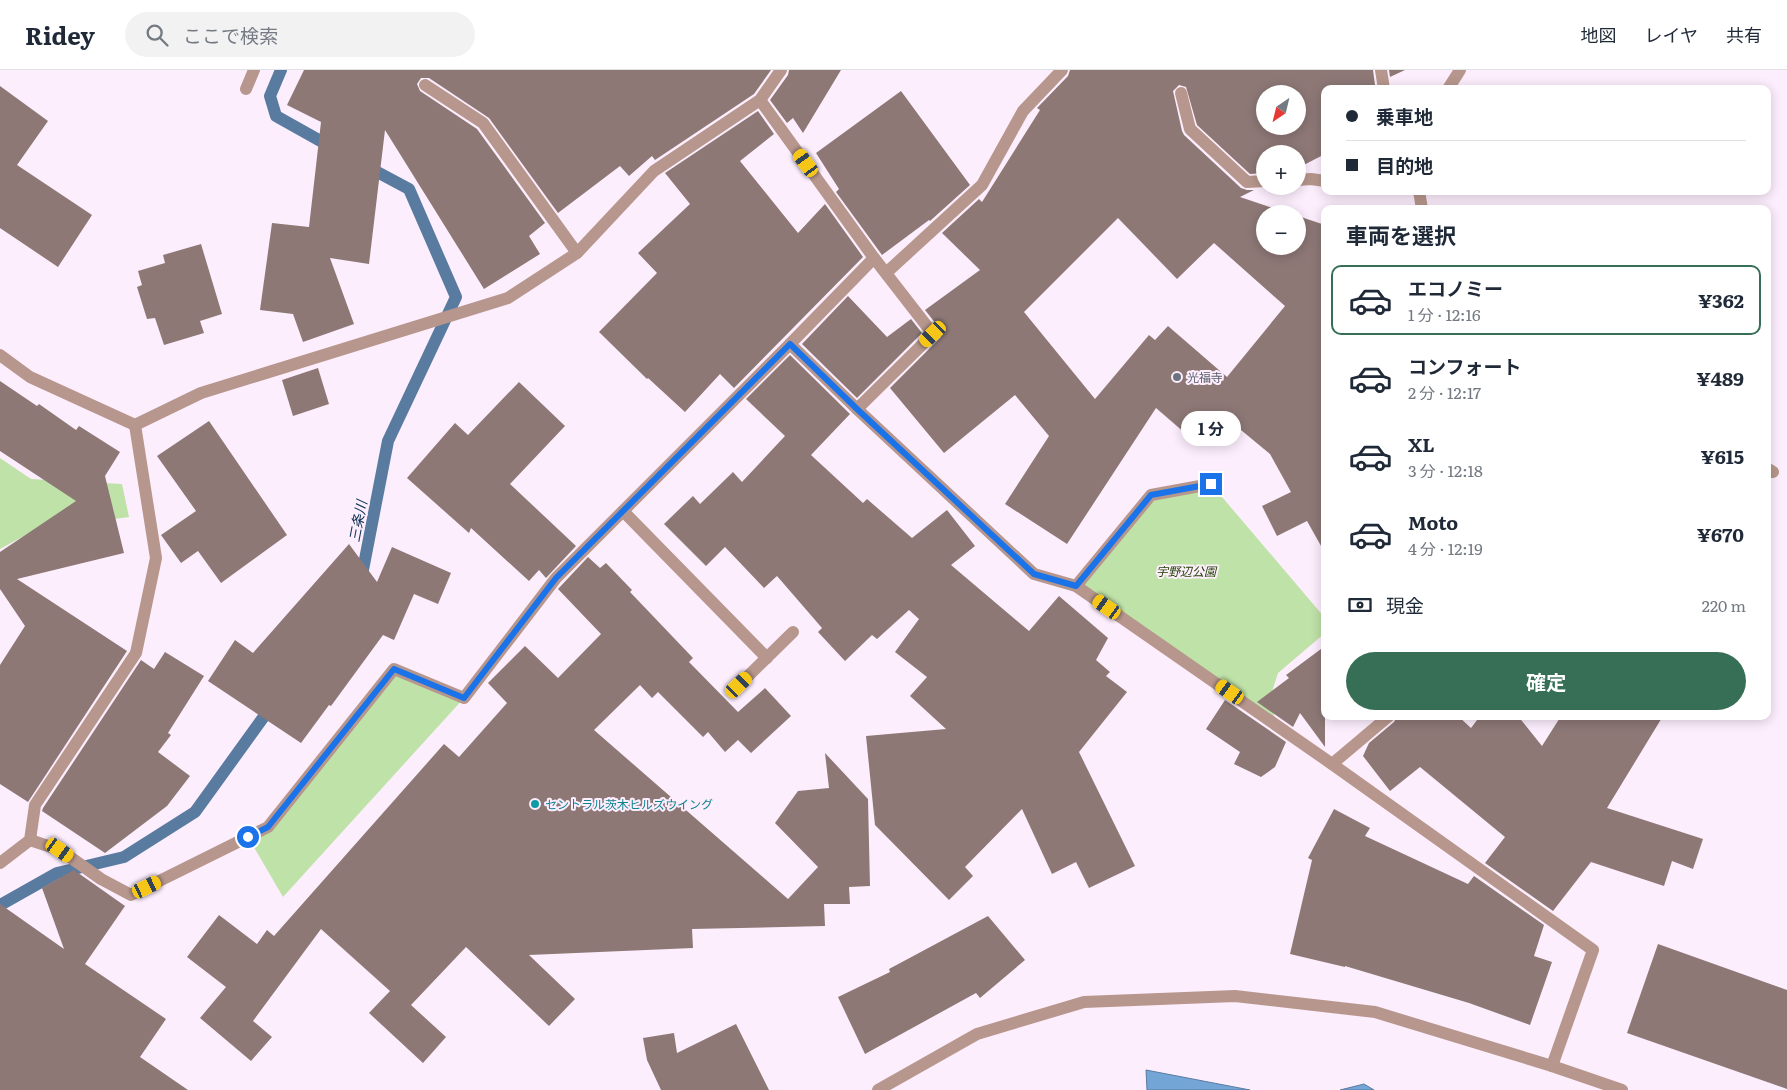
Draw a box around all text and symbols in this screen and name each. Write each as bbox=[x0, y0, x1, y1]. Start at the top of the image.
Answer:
search box bbox=[125, 12, 475, 57]
text: Ridey bbox=[25, 17, 95, 52]
icon: search bbox=[143, 21, 171, 49]
text: ここで検索 bbox=[183, 21, 278, 49]
text: 地図 bbox=[1581, 21, 1617, 48]
text: レイヤ bbox=[1645, 21, 1698, 48]
text: 共有 bbox=[1726, 21, 1762, 48]
north arrow bbox=[1256, 85, 1306, 135]
map controls bbox=[1256, 85, 1306, 255]
text: 乗車地 bbox=[1376, 102, 1433, 130]
button: + bbox=[1256, 145, 1306, 195]
car bbox=[791, 146, 820, 180]
text: 目的地 bbox=[1376, 151, 1433, 179]
button: − bbox=[1256, 205, 1306, 255]
text: 車両を選択 bbox=[1346, 218, 1456, 251]
text: エコノミー bbox=[1408, 274, 1503, 302]
icon: car bbox=[1348, 278, 1393, 323]
text: ¥362 bbox=[1698, 286, 1744, 314]
text: 1 分 · 12:16 bbox=[1408, 302, 1481, 326]
car bbox=[916, 318, 949, 350]
text: コンフォート bbox=[1408, 352, 1521, 380]
icon: car bbox=[1348, 356, 1393, 401]
text: ¥489 bbox=[1696, 364, 1744, 392]
place label: 光福寺 bbox=[1187, 368, 1223, 386]
marker: 光福寺 bbox=[1171, 371, 1183, 383]
text: 2 分 · 12:17 bbox=[1408, 380, 1481, 404]
callout: 1 分 bbox=[1181, 412, 1241, 446]
text: 1 分 bbox=[1198, 416, 1224, 440]
text: XL bbox=[1408, 430, 1435, 458]
icon: car bbox=[1348, 434, 1393, 479]
text: ¥615 bbox=[1701, 442, 1744, 470]
text: 3 分 · 12:18 bbox=[1408, 458, 1483, 482]
route end bbox=[1200, 473, 1222, 495]
water label: 三条川 bbox=[343, 497, 371, 544]
text: Moto bbox=[1408, 508, 1458, 536]
icon: car bbox=[1348, 512, 1393, 557]
text: ¥670 bbox=[1697, 520, 1744, 548]
text: 4 分 · 12:19 bbox=[1408, 536, 1483, 560]
park label: 宇野辺公園 bbox=[1156, 562, 1218, 580]
icon: cash bbox=[1346, 591, 1374, 619]
text: 現金 bbox=[1386, 591, 1424, 619]
car bbox=[1090, 592, 1123, 622]
text: 220 m bbox=[1702, 593, 1746, 617]
button: 確定 bbox=[1346, 652, 1746, 710]
car bbox=[722, 669, 755, 701]
car bbox=[1213, 677, 1246, 707]
place label: セントラル茨木ヒルズウイング bbox=[545, 795, 713, 813]
marker: セントラル茨木ヒルズウイング bbox=[529, 798, 541, 810]
route start bbox=[237, 826, 259, 848]
car bbox=[43, 835, 76, 865]
car bbox=[130, 874, 163, 900]

